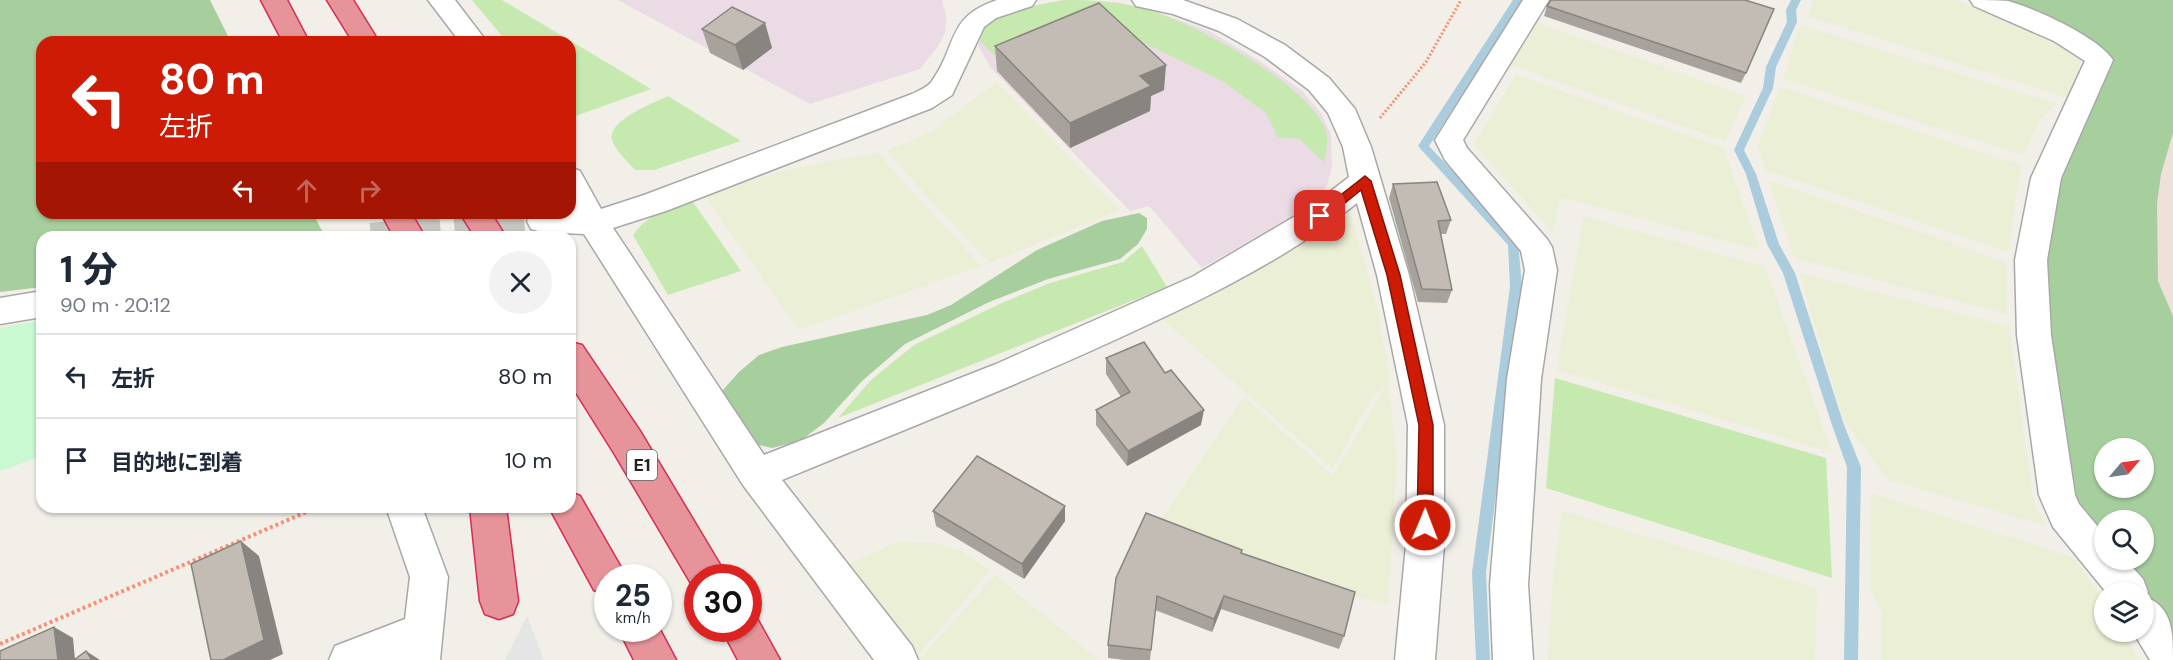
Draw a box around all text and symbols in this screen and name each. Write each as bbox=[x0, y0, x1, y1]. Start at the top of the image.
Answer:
text: 80 m bbox=[159, 52, 265, 107]
icon: left bbox=[60, 60, 138, 138]
text: 左折 bbox=[159, 109, 213, 144]
icon: left bbox=[227, 174, 260, 207]
icon: ahead bbox=[290, 174, 323, 207]
icon: right bbox=[353, 174, 386, 207]
pin bbox=[1294, 190, 1345, 241]
icon: arrive bbox=[1303, 199, 1336, 232]
text: 1 分 bbox=[60, 246, 118, 293]
button: close bbox=[489, 251, 552, 314]
text: 90 m · 20:12 bbox=[60, 292, 171, 318]
icon: left bbox=[60, 360, 93, 393]
text: 80 m bbox=[498, 362, 552, 391]
text: 左折 bbox=[111, 364, 155, 393]
north arrow bbox=[2094, 438, 2154, 498]
map controls bbox=[2094, 438, 2154, 642]
icon: arrive bbox=[60, 444, 93, 477]
text: 10 m bbox=[505, 446, 552, 475]
text: 目的地に到着 bbox=[111, 448, 243, 477]
road number: E1 bbox=[627, 450, 657, 480]
position arrow bbox=[1393, 493, 1457, 557]
button: search bbox=[2094, 510, 2154, 570]
speed limit sign: 30 bbox=[684, 564, 762, 642]
text: 25 bbox=[615, 576, 651, 615]
button: layers bbox=[2094, 582, 2154, 642]
text: km/h bbox=[615, 608, 651, 628]

